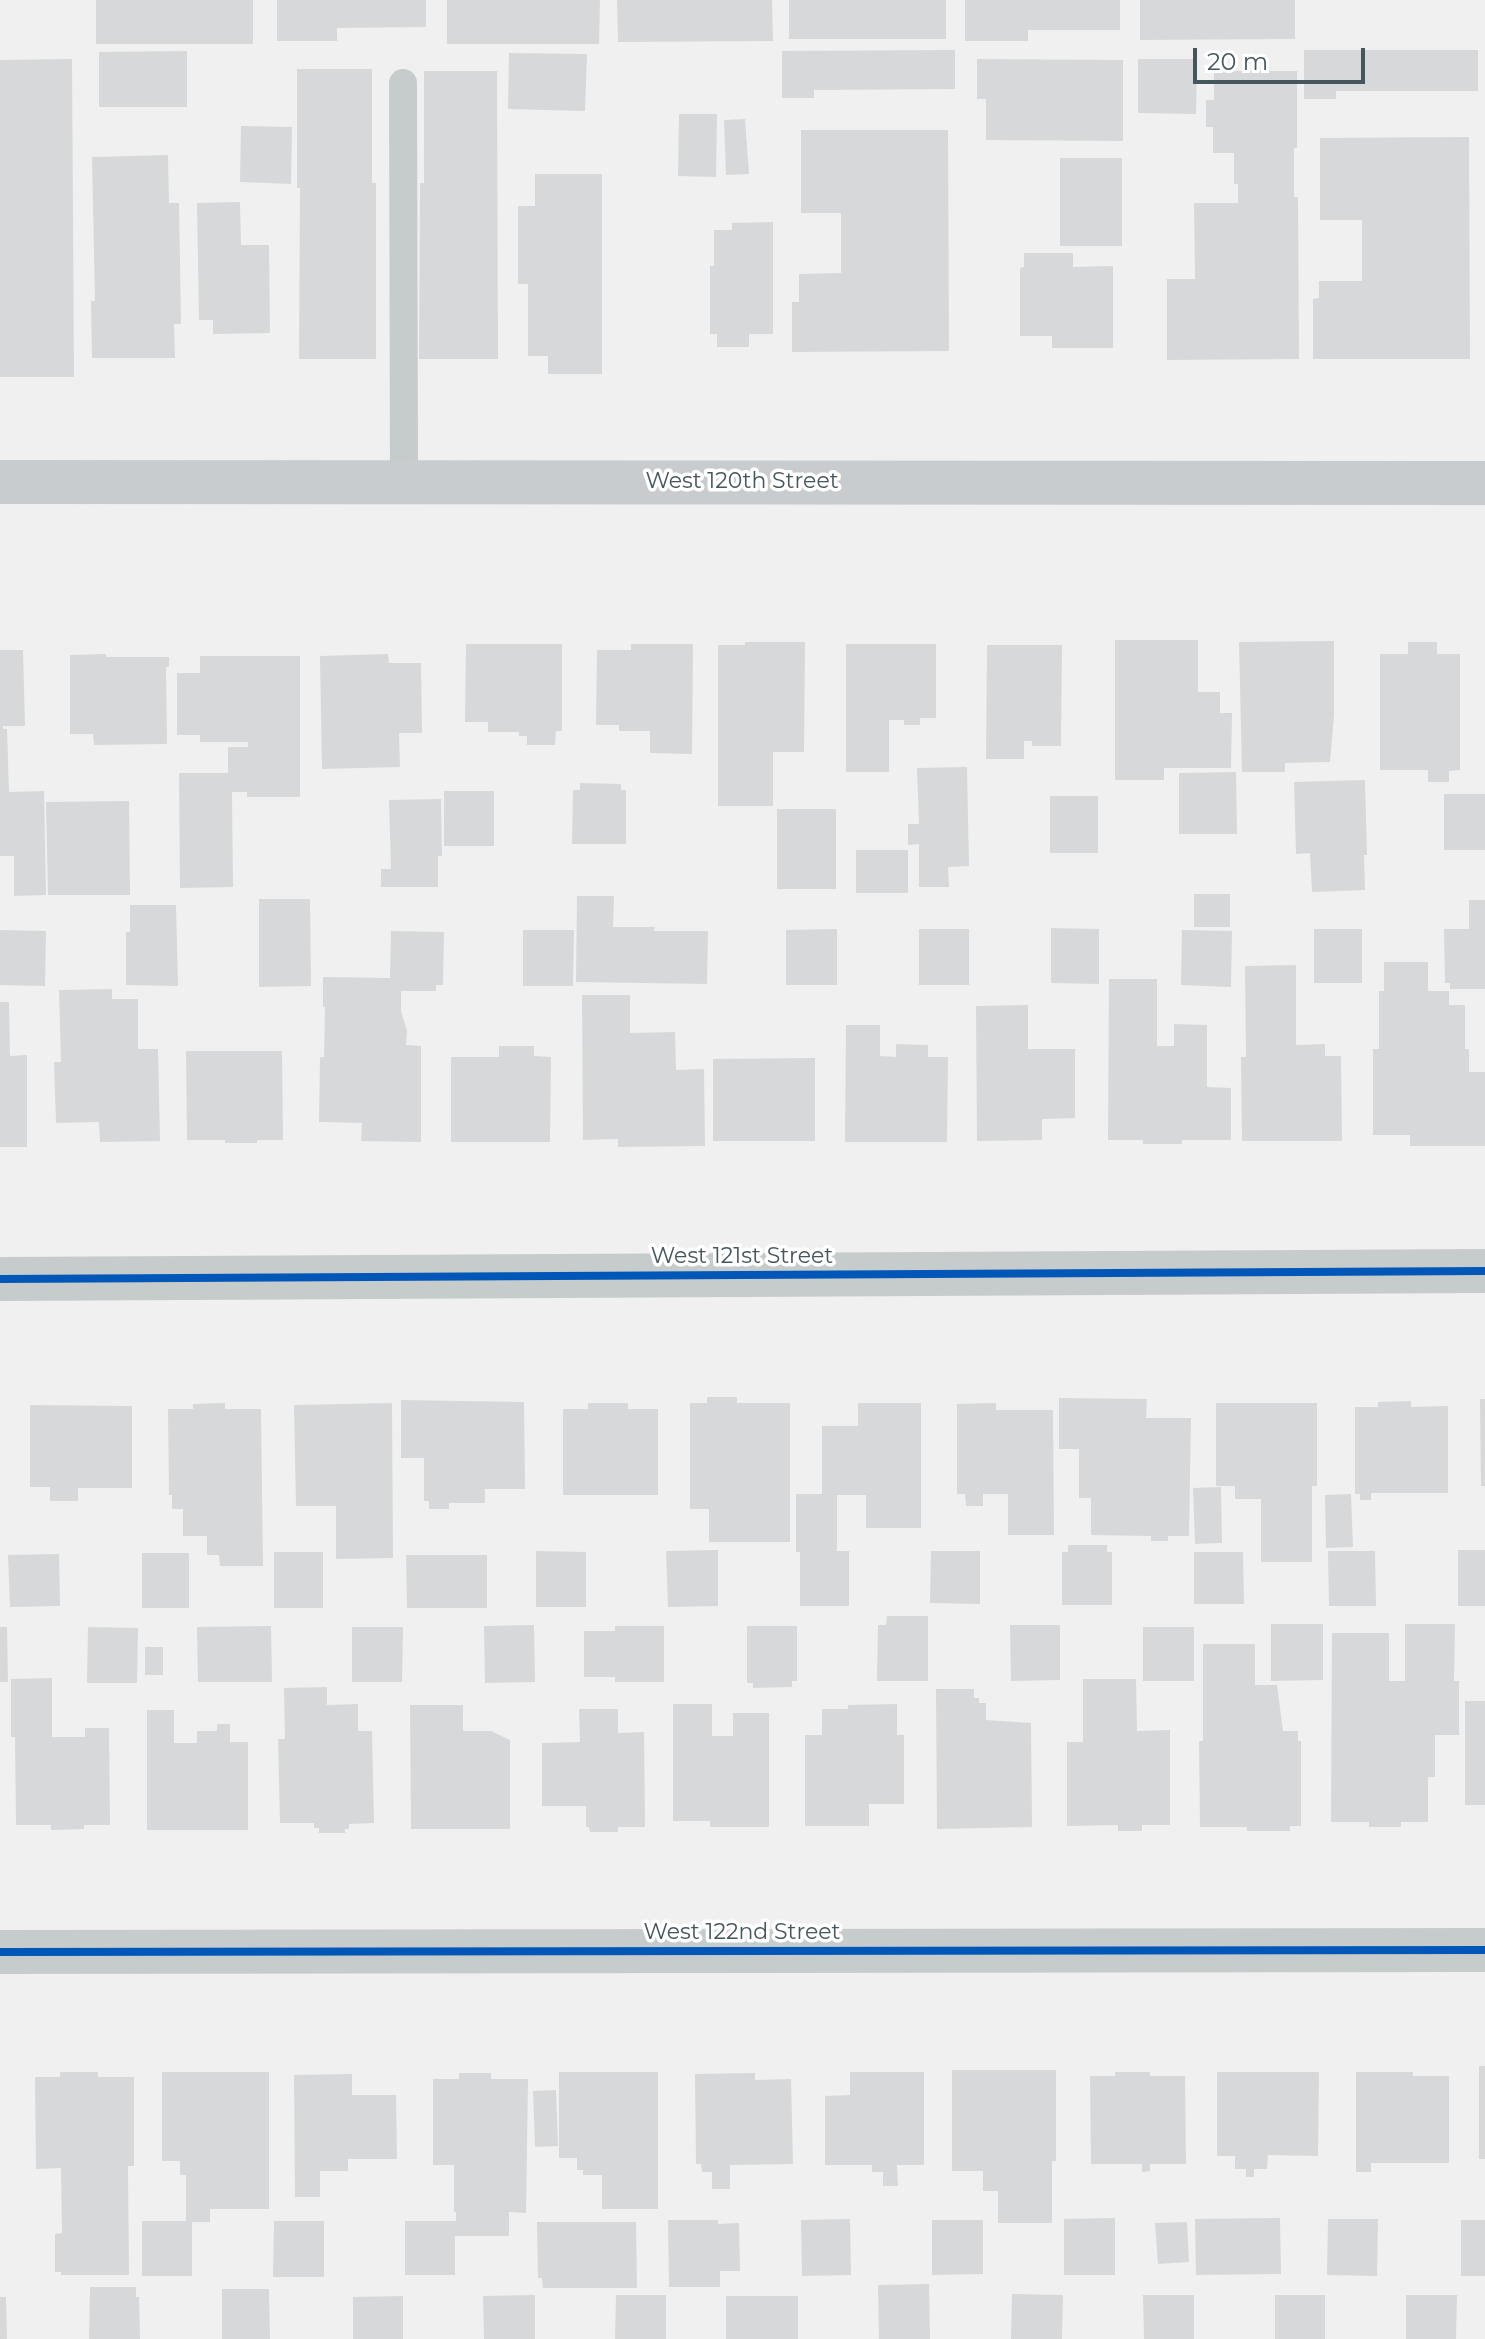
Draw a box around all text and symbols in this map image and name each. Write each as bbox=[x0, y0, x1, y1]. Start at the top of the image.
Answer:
scale bar bbox=[1197, 32, 1369, 82]
text: 20 m bbox=[1207, 47, 1268, 76]
street label: West 120th Street bbox=[645, 469, 839, 495]
street label: West 121st Street bbox=[651, 1244, 833, 1270]
street label: West 122nd Street bbox=[644, 1920, 840, 1946]

